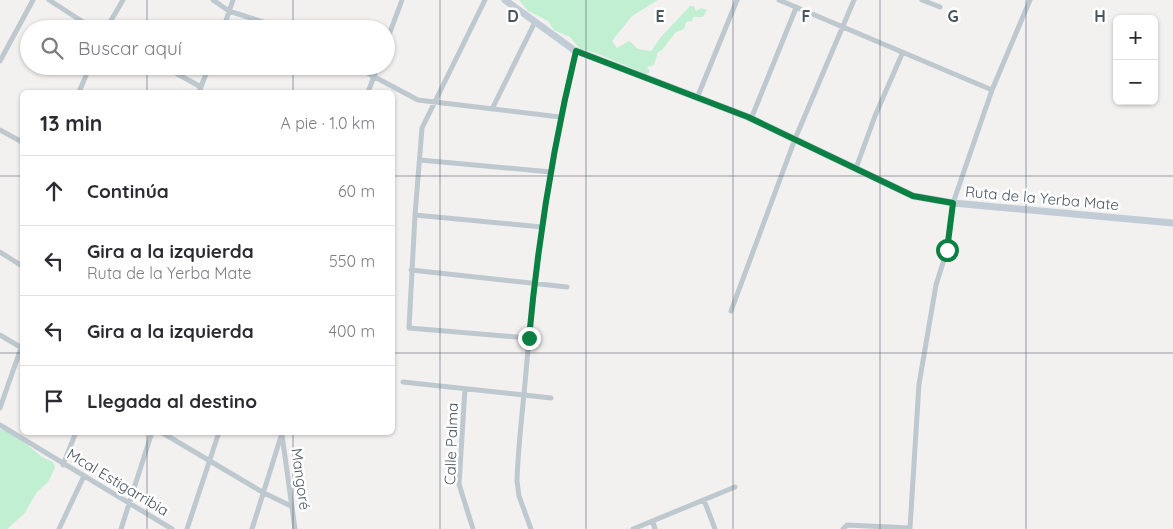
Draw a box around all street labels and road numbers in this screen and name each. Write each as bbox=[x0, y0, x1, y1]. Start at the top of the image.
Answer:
street label: Ruta de la Yerba Mate bbox=[964, 182, 1120, 214]
street label: Calle Palma bbox=[440, 402, 462, 486]
street label: Mcal Estigarribia bbox=[64, 444, 172, 520]
street label: Mangoré bbox=[287, 447, 315, 511]

